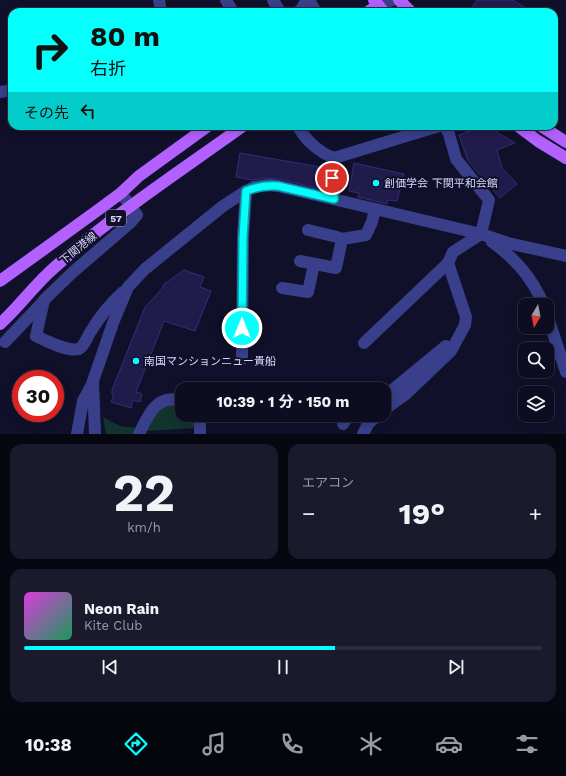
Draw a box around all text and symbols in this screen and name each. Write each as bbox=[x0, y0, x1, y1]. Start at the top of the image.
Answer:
text: 80 m bbox=[90, 20, 160, 53]
icon: right bbox=[24, 24, 76, 76]
text: 右折 bbox=[90, 58, 126, 79]
icon: left bbox=[77, 100, 99, 122]
text: その先 bbox=[24, 104, 69, 122]
pin bbox=[315, 161, 349, 195]
icon: arrive bbox=[321, 167, 343, 189]
place label: 創価学会 下関平和会館 bbox=[384, 177, 498, 190]
marker: 創価学会 下関平和会館 bbox=[371, 178, 381, 188]
road number: 57 bbox=[106, 210, 126, 226]
street label: 下関港線 bbox=[57, 229, 100, 267]
north arrow bbox=[518, 298, 554, 334]
map controls bbox=[518, 298, 554, 422]
position arrow bbox=[221, 307, 263, 349]
button: search bbox=[518, 342, 554, 378]
place label: 南国マンションニュー貴船 bbox=[144, 355, 276, 368]
marker: 南国マンションニュー貴船 bbox=[131, 356, 141, 366]
speed limit sign: 30 bbox=[12, 370, 64, 422]
button: layers bbox=[518, 386, 554, 422]
text: 10:39 · 1 分 · 150 m bbox=[217, 393, 349, 411]
text: 22 bbox=[113, 463, 175, 524]
text: エアコン bbox=[302, 475, 354, 490]
text: 19° bbox=[399, 496, 445, 531]
text: − bbox=[302, 501, 315, 526]
text: + bbox=[529, 501, 542, 526]
text: km/h bbox=[127, 520, 161, 535]
text: Neon Rain bbox=[84, 600, 159, 618]
text: Kite Club bbox=[84, 618, 142, 633]
icon: previous bbox=[99, 656, 121, 678]
icon: pause bbox=[272, 656, 294, 678]
icon: next bbox=[445, 656, 467, 678]
icon: directions bbox=[122, 730, 150, 758]
icon: music bbox=[200, 730, 228, 758]
icon: phone bbox=[278, 730, 306, 758]
icon: climate bbox=[357, 730, 385, 758]
icon: car bbox=[435, 730, 463, 758]
icon: filters bbox=[513, 730, 541, 758]
text: 10:38 bbox=[25, 734, 72, 755]

